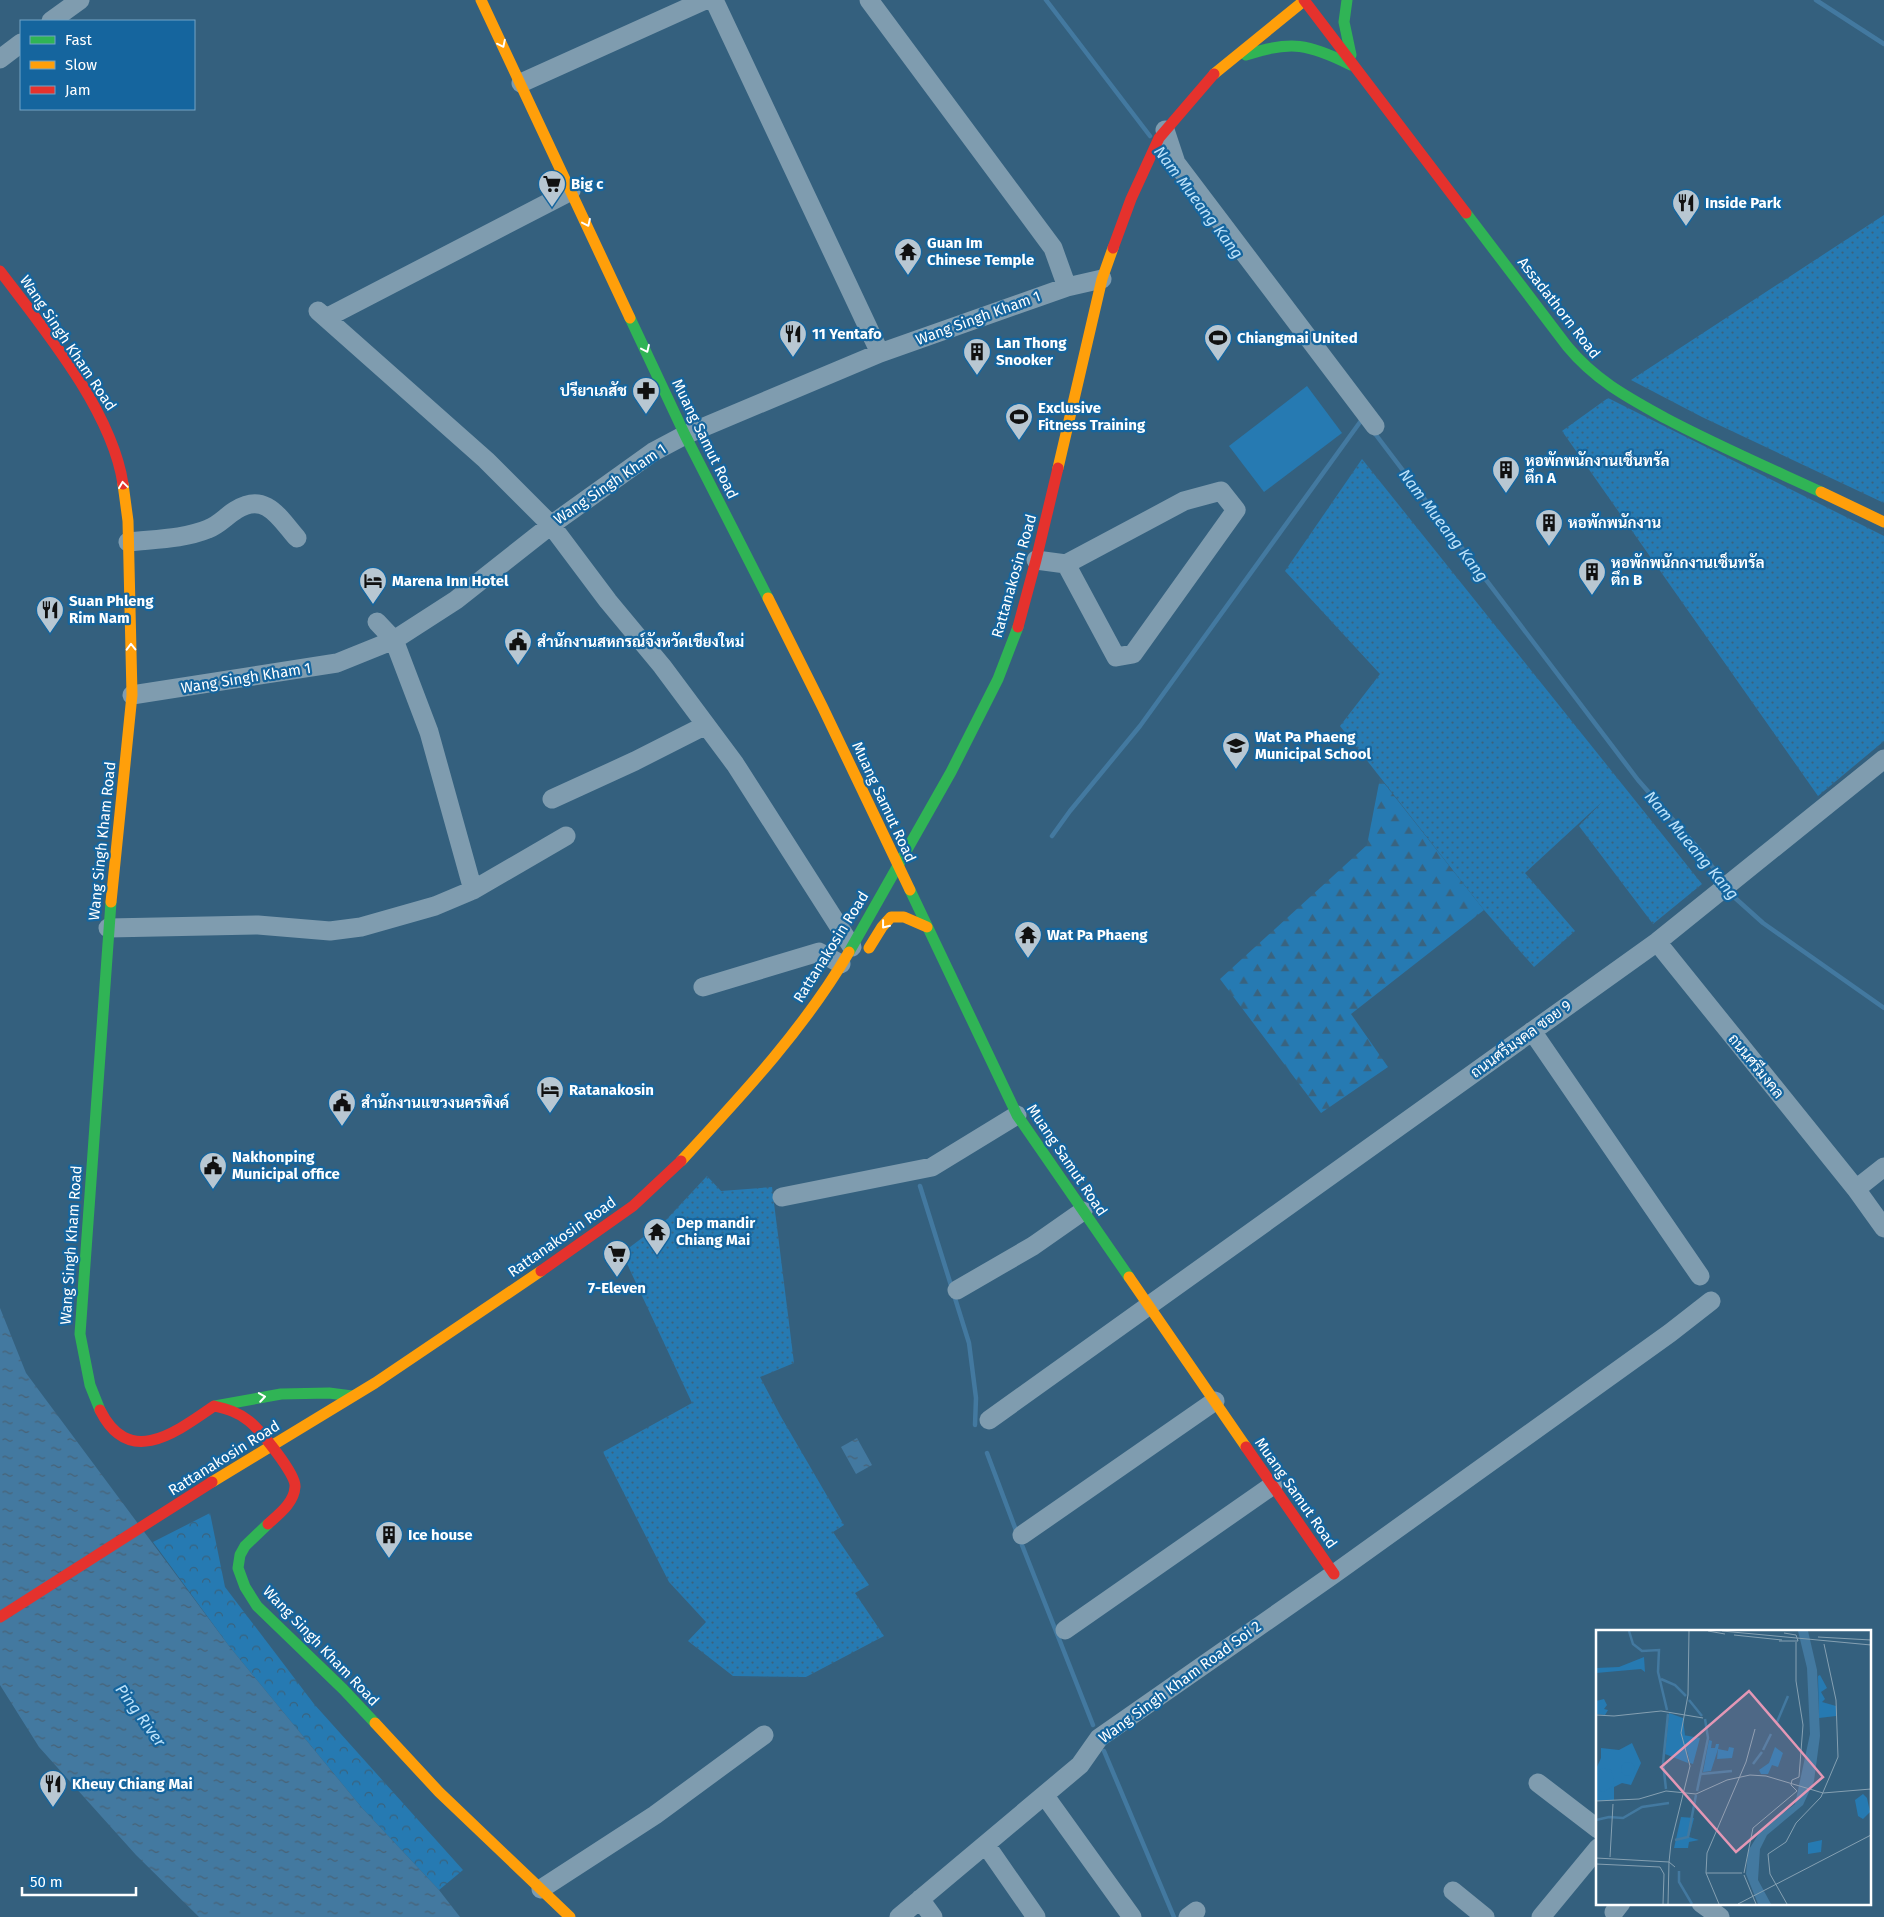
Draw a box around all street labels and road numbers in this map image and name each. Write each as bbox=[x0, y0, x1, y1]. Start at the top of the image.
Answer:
street label: Assadathorn Road bbox=[1514, 254, 1604, 362]
street label: Wang Singh Kham Road bbox=[16, 272, 120, 414]
street label: Wang Singh Kham 1 bbox=[913, 287, 1043, 349]
street label: Muang Samut Road bbox=[668, 376, 742, 502]
street label: Wang Singh Kham 1 bbox=[550, 440, 670, 528]
street label: Rattanakosin Road bbox=[988, 512, 1040, 640]
street label: Wang Singh Kham 1 bbox=[180, 659, 312, 697]
street label: Muang Samut Road bbox=[848, 739, 920, 865]
street label: Wang Singh Kham Road bbox=[85, 761, 119, 921]
street label: Rattanakosin Road bbox=[789, 888, 873, 1006]
street label: ถนนศรีมงคล ซอย 9 bbox=[1466, 995, 1575, 1082]
street label: ถนนศรีมงคล bbox=[1724, 1029, 1788, 1102]
street label: Muang Samut Road bbox=[1023, 1101, 1111, 1219]
street label: Wang Singh Kham Road bbox=[56, 1165, 86, 1325]
street label: Rattanakosin Road bbox=[504, 1193, 620, 1281]
street label: Rattanakosin Road bbox=[165, 1416, 283, 1500]
street label: Muang Samut Road bbox=[1251, 1434, 1341, 1552]
street label: Wang Singh Kham Road bbox=[259, 1582, 383, 1710]
street label: Wang Singh Kham Road Soi 2 bbox=[1095, 1617, 1265, 1747]

